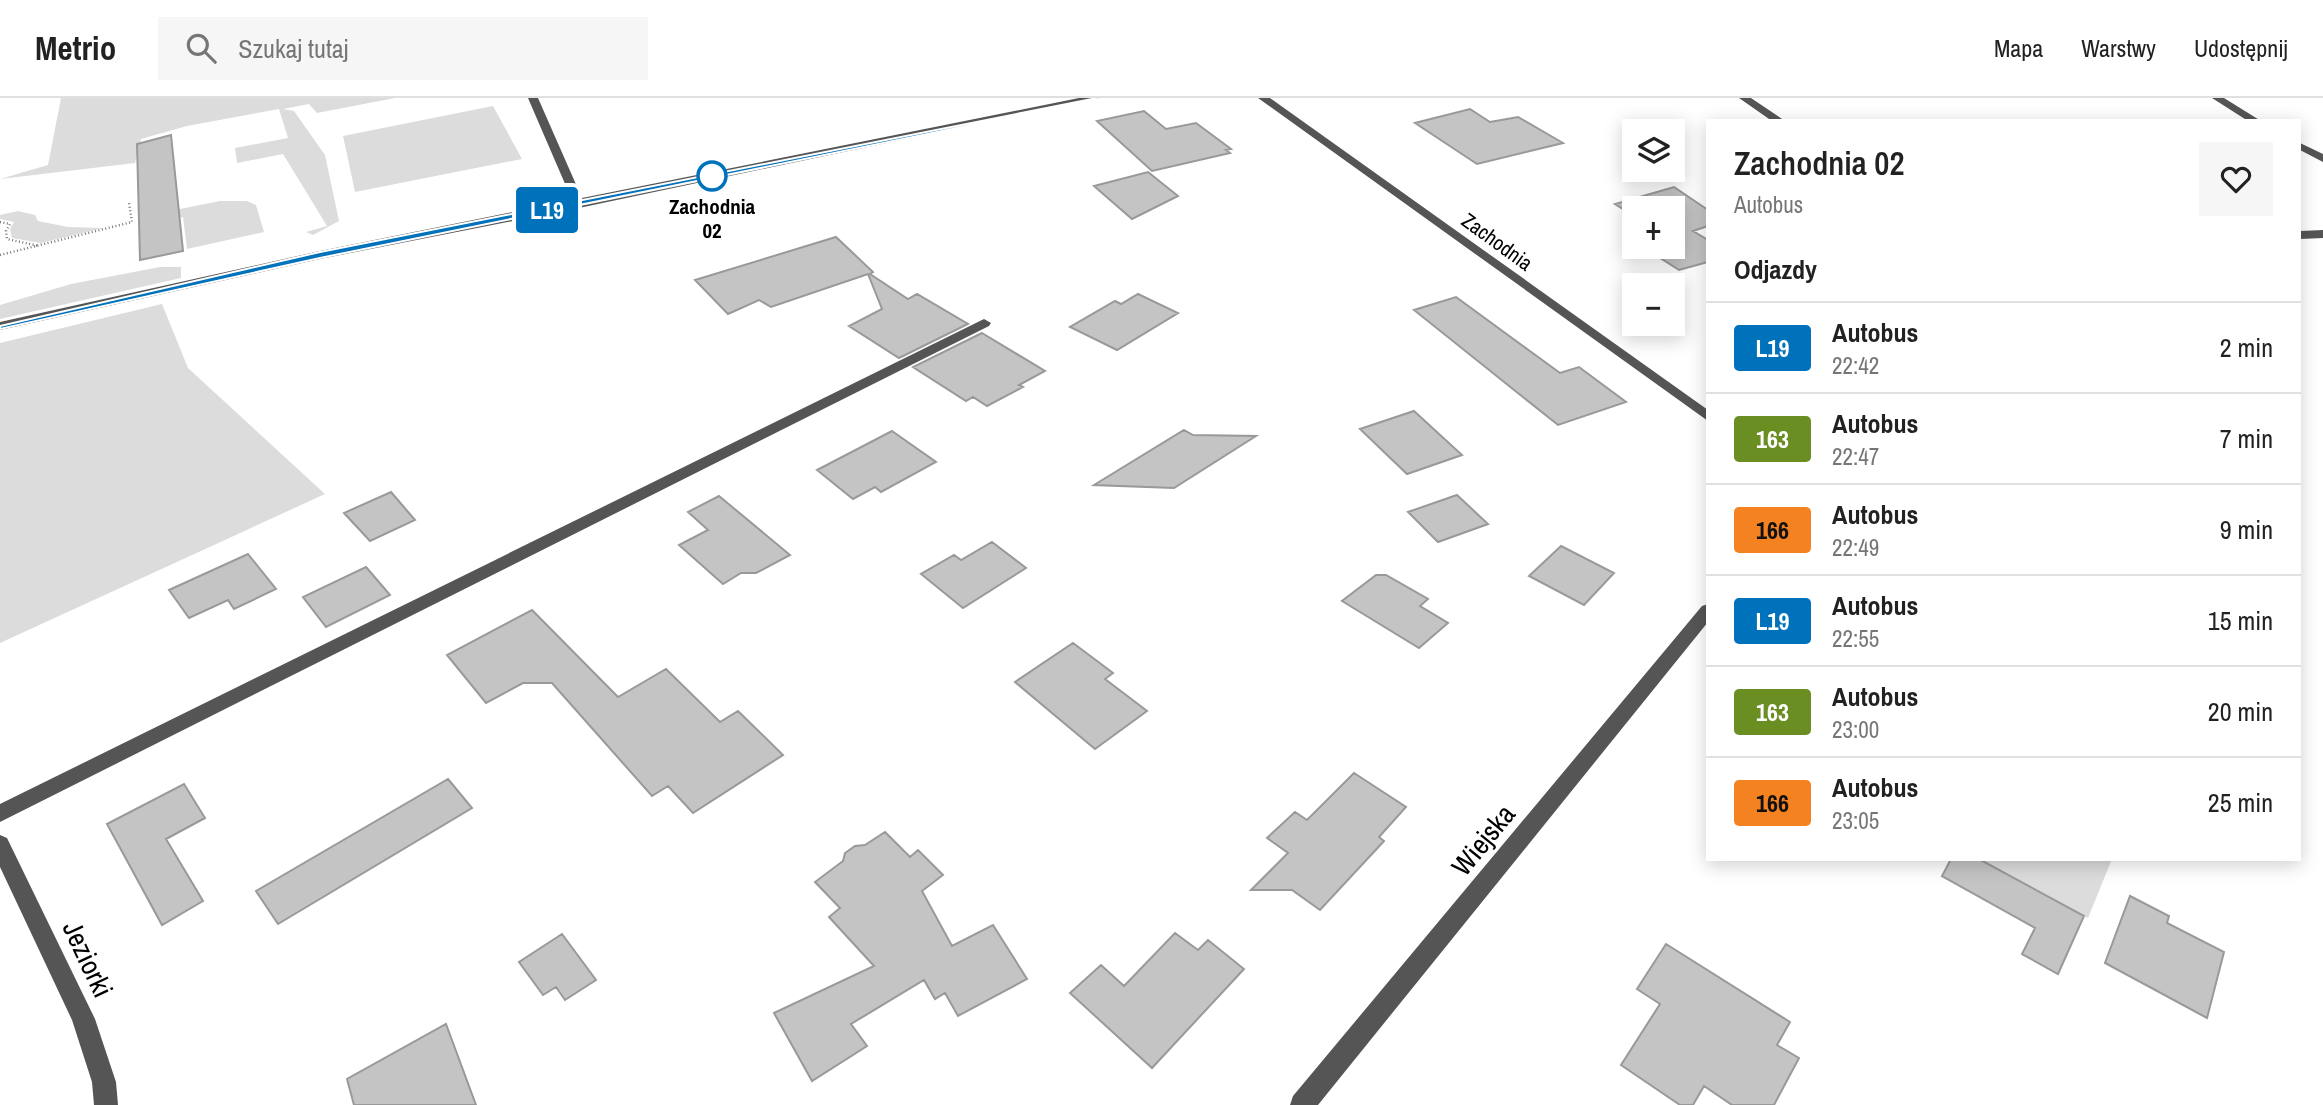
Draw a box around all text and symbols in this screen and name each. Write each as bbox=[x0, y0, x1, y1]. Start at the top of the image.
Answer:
search box bbox=[158, 17, 648, 80]
text: Metrio bbox=[35, 26, 116, 70]
icon: search bbox=[182, 29, 220, 67]
text: Szukaj tutaj bbox=[238, 31, 348, 66]
text: Mapa bbox=[1994, 32, 2043, 64]
text: Warstwy bbox=[2081, 32, 2156, 64]
text: Udostępnij bbox=[2194, 32, 2288, 64]
map controls bbox=[1622, 119, 1685, 336]
button: layers bbox=[1622, 119, 1685, 182]
text: Zachodnia 02 bbox=[1734, 141, 1904, 185]
button: heart bbox=[2199, 142, 2273, 216]
marker: Zachodnia 02 bbox=[697, 161, 727, 191]
line badge: L19 bbox=[507, 187, 587, 233]
text: Autobus bbox=[1734, 189, 1803, 220]
place label: Zachodnia 02 bbox=[669, 192, 755, 245]
text: L19 bbox=[530, 194, 564, 226]
button: + bbox=[1622, 196, 1685, 259]
street label: Zachodnia bbox=[1456, 206, 1539, 277]
text: Odjazdy bbox=[1734, 252, 1817, 287]
button: − bbox=[1622, 273, 1685, 336]
text: Autobus bbox=[1832, 315, 1918, 350]
text: 2 min bbox=[2220, 330, 2273, 365]
text: L19 bbox=[1756, 332, 1789, 364]
text: 22:42 bbox=[1832, 350, 1879, 381]
text: Autobus bbox=[1832, 406, 1918, 441]
text: 7 min bbox=[2220, 421, 2273, 456]
text: 163 bbox=[1756, 423, 1789, 455]
text: 22:47 bbox=[1832, 441, 1879, 472]
text: Autobus bbox=[1832, 497, 1918, 532]
text: 9 min bbox=[2220, 512, 2273, 547]
text: 166 bbox=[1756, 514, 1789, 546]
text: 22:49 bbox=[1832, 532, 1879, 563]
text: Autobus bbox=[1832, 588, 1918, 623]
text: 15 min bbox=[2208, 603, 2273, 638]
text: L19 bbox=[1756, 605, 1789, 637]
text: 22:55 bbox=[1832, 623, 1879, 654]
text: Autobus bbox=[1832, 679, 1918, 714]
text: 20 min bbox=[2208, 694, 2273, 729]
text: 163 bbox=[1756, 696, 1789, 728]
text: 23:00 bbox=[1832, 714, 1879, 745]
text: Autobus bbox=[1832, 770, 1918, 805]
text: 25 min bbox=[2208, 785, 2273, 820]
text: 166 bbox=[1756, 787, 1789, 819]
street label: Wiejska bbox=[1443, 796, 1524, 884]
text: 23:05 bbox=[1832, 805, 1879, 836]
street label: Jeziorki bbox=[54, 915, 122, 1003]

